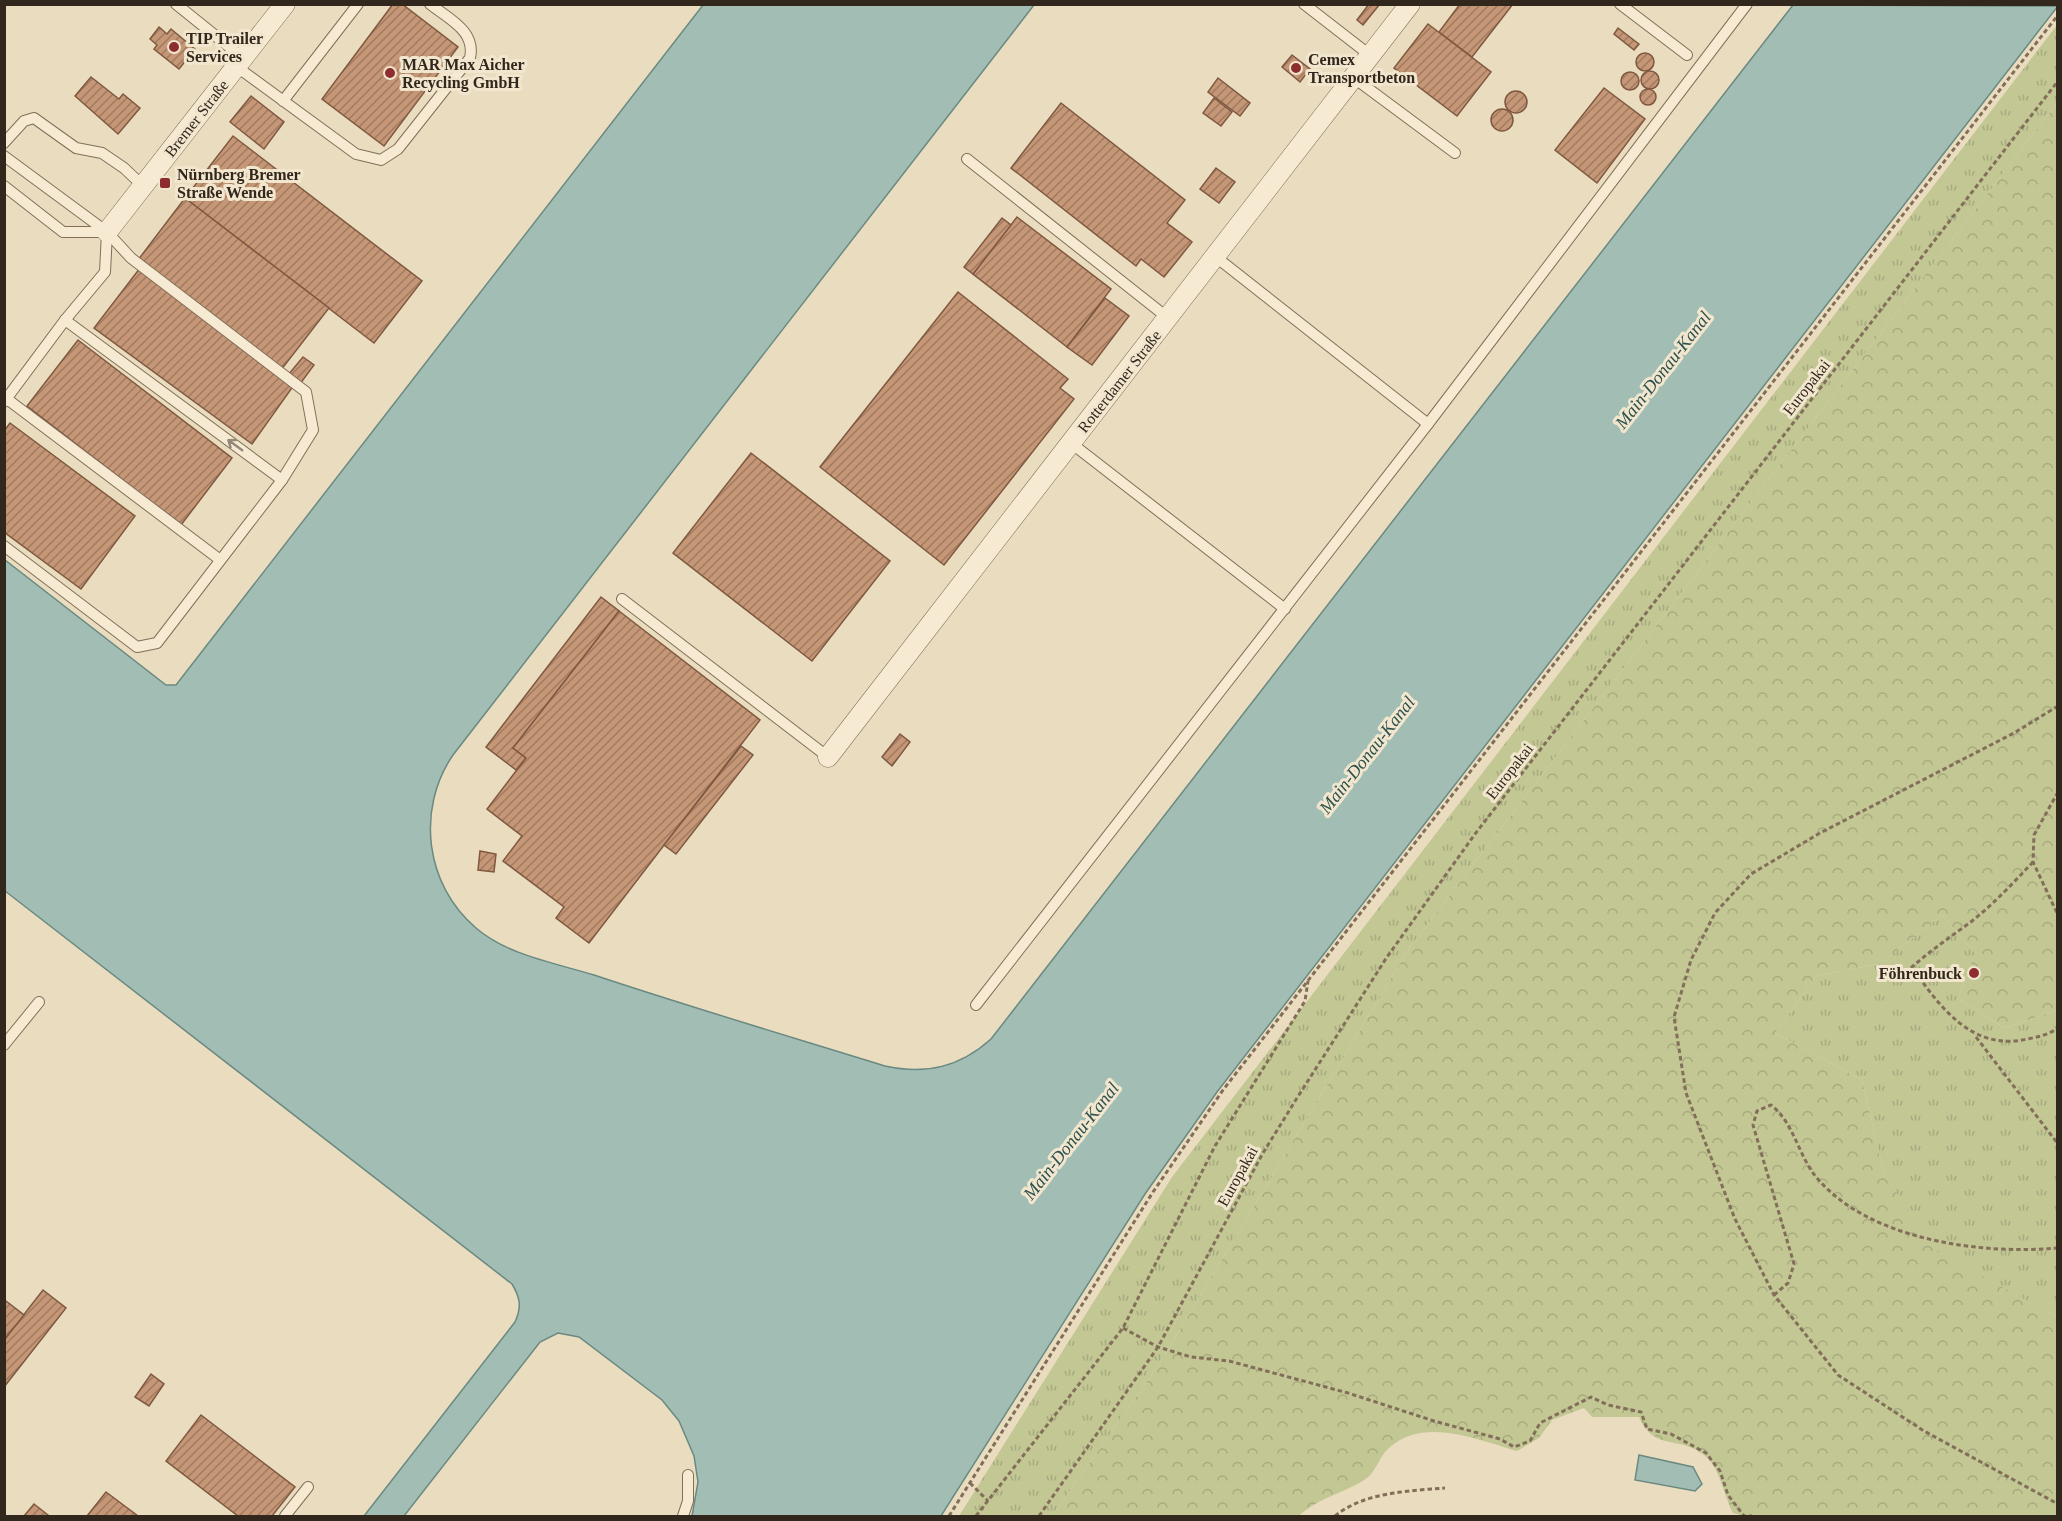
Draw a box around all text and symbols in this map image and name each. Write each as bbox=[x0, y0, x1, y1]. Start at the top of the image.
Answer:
place label: TIP Trailer Services bbox=[186, 30, 263, 65]
marker: TIP Trailer Services bbox=[167, 40, 181, 54]
place label: Cemex Transportbeton bbox=[1308, 51, 1415, 87]
place label: MAR Max Aicher Recycling GmbH bbox=[402, 56, 525, 92]
marker: Cemex Transportbeton bbox=[1289, 61, 1303, 75]
marker: MAR Max Aicher Recycling GmbH bbox=[383, 66, 397, 80]
street label: Bremer Straße bbox=[161, 76, 232, 160]
place label: Nürnberg Bremer Straße Wende bbox=[177, 166, 301, 201]
marker: Nürnberg Bremer Straße Wende bbox=[158, 176, 172, 190]
water label: Main-Donau-Kanal bbox=[1610, 308, 1715, 433]
street label: Rotterdamer Straße bbox=[1074, 327, 1165, 436]
street label: Europakai bbox=[1779, 356, 1834, 419]
one-way arrow bbox=[227, 439, 243, 451]
water label: Main-Donau-Kanal bbox=[1314, 693, 1419, 818]
street label: Europakai bbox=[1482, 740, 1537, 803]
place label: Föhrenbuck bbox=[1879, 965, 1962, 982]
marker: Föhrenbuck bbox=[1967, 966, 1981, 980]
water label: Main-Donau-Kanal bbox=[1018, 1079, 1123, 1204]
street label: Europakai bbox=[1214, 1143, 1262, 1210]

